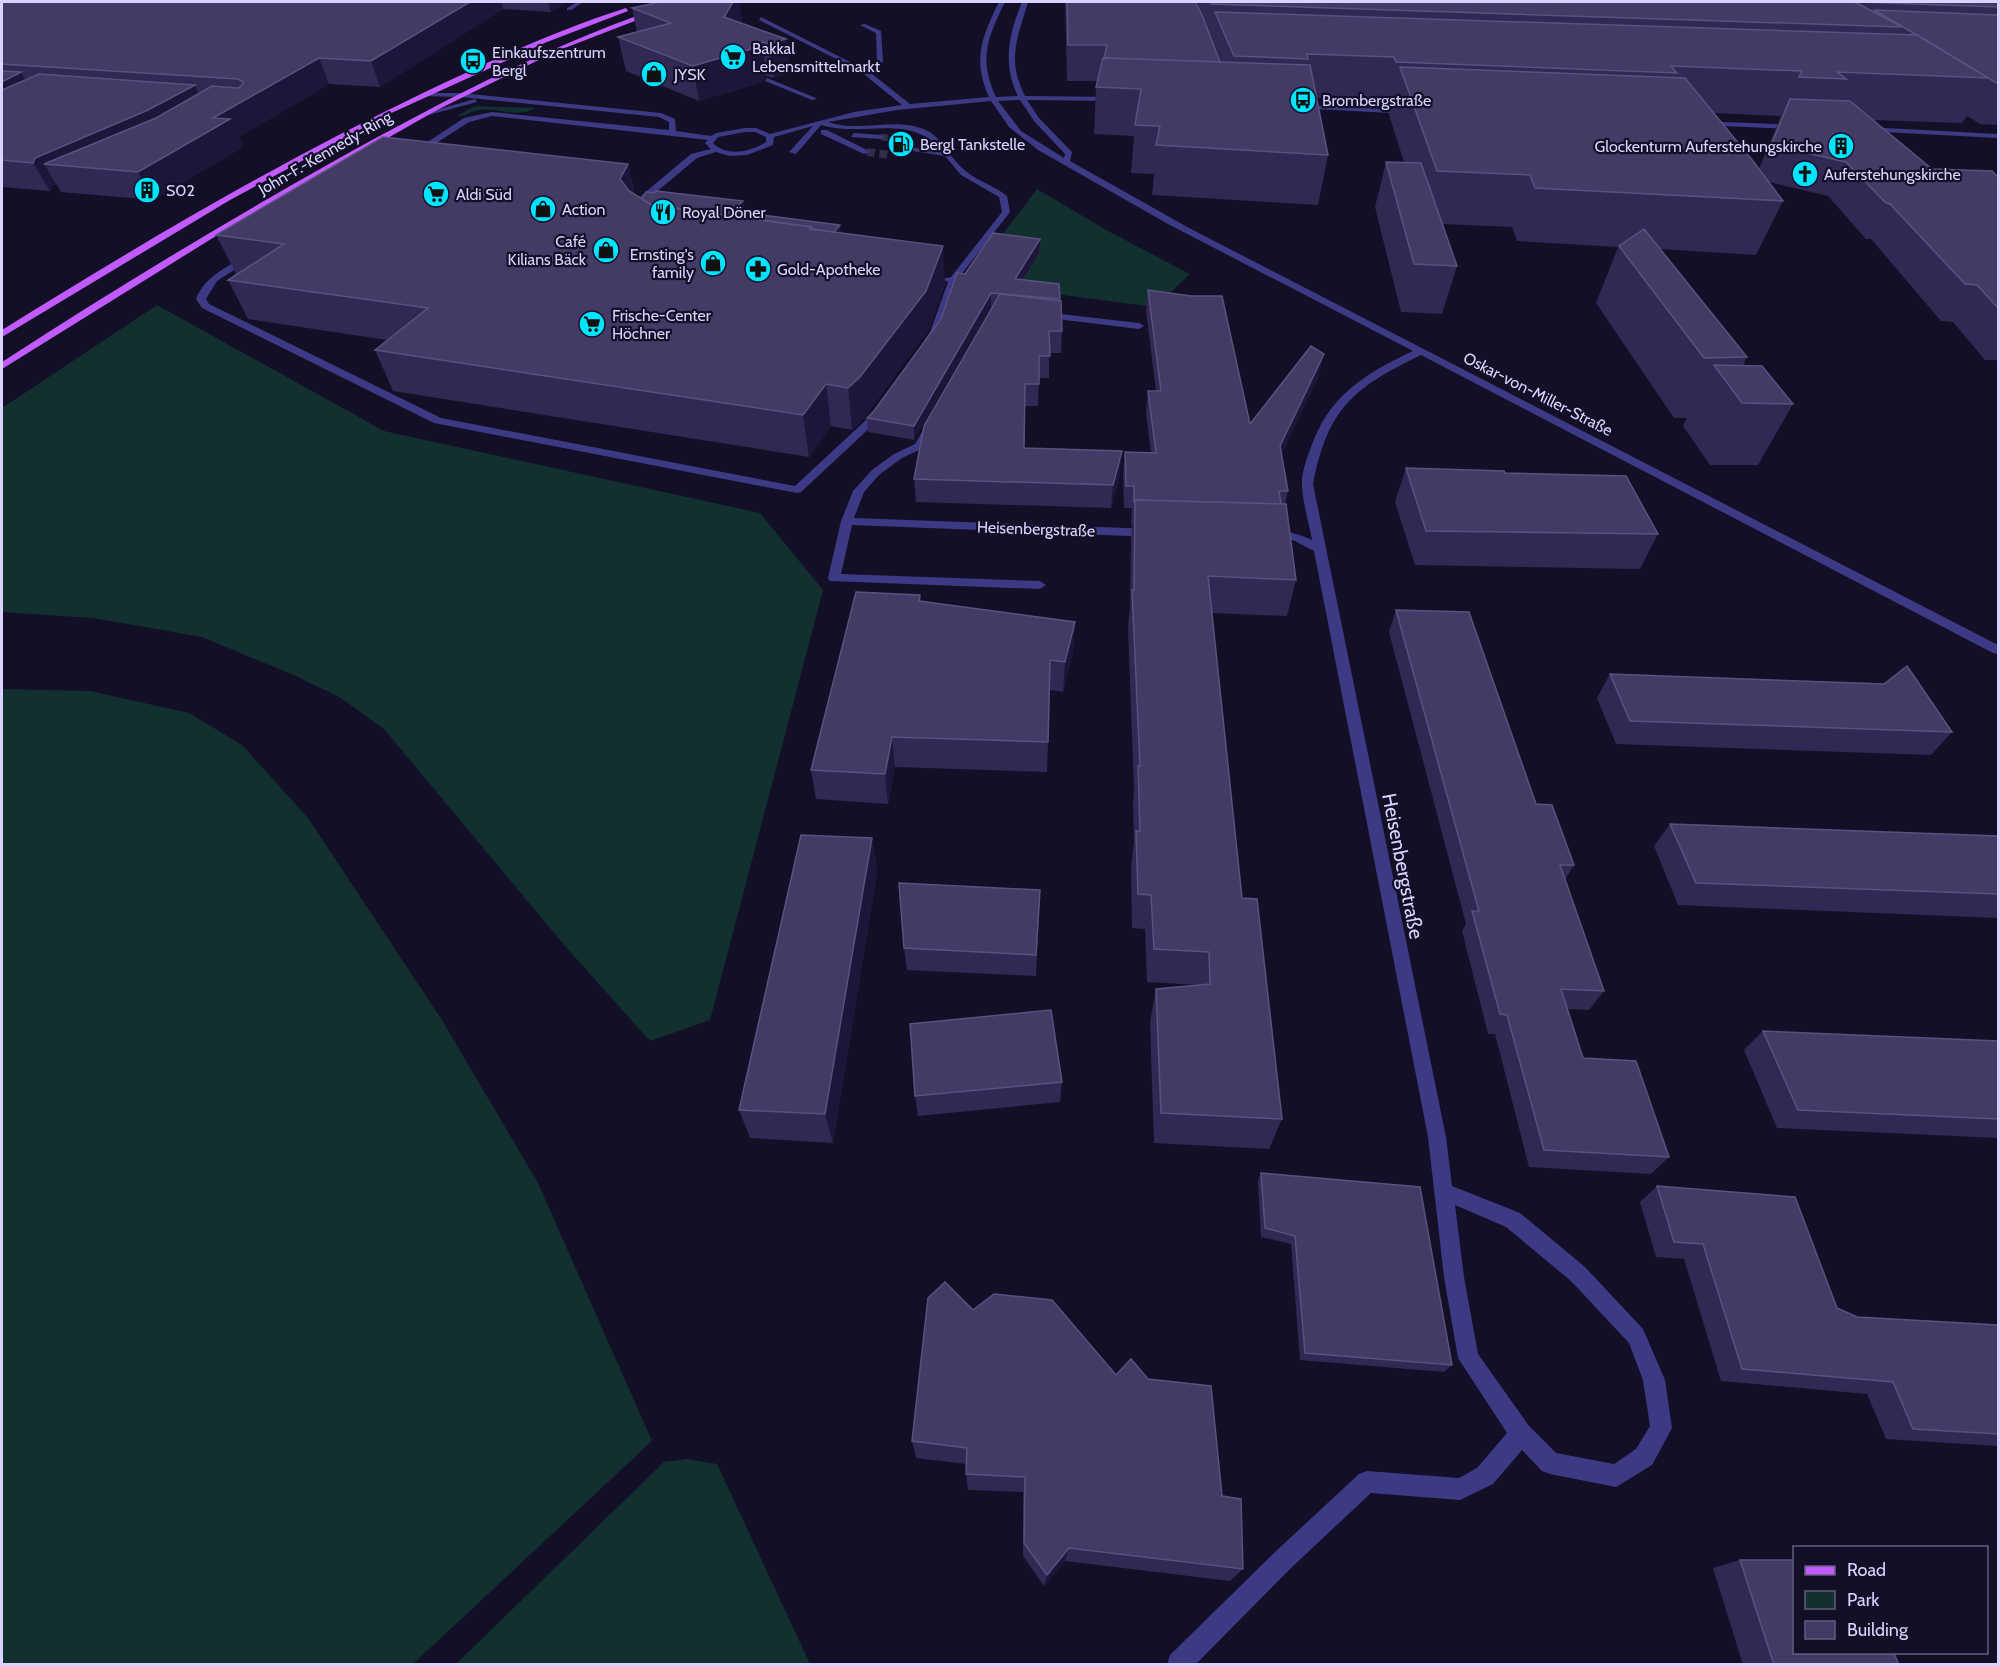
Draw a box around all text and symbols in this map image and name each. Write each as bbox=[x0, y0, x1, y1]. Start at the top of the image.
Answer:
place label: Bakkal Lebensmittelmarkt bbox=[752, 39, 881, 76]
supermarket icon: Bakkal Lebensmittelmarkt bbox=[718, 42, 748, 72]
place label: Einkaufszentrum Bergl bbox=[492, 43, 606, 80]
bus stop icon: Einkaufszentrum Bergl bbox=[458, 46, 488, 76]
shop icon: JYSK bbox=[639, 59, 669, 89]
place label: JYSK bbox=[673, 65, 706, 84]
bus stop icon: Brombergstraße bbox=[1288, 85, 1318, 115]
place label: Brombergstraße bbox=[1322, 91, 1431, 110]
street label: John-F.-Kennedy-Ring bbox=[254, 107, 396, 199]
fuel station icon: Bergl Tankstelle bbox=[886, 129, 916, 159]
building icon: Glockenturm Auferstehungskirche bbox=[1826, 131, 1856, 161]
place label: Bergl Tankstelle bbox=[920, 135, 1025, 154]
place label: Glockenturm Auferstehungskirche bbox=[1595, 137, 1822, 156]
church icon: Auferstehungskirche bbox=[1790, 159, 1820, 189]
place label: Auferstehungskirche bbox=[1824, 165, 1961, 184]
building icon: S02 bbox=[132, 175, 162, 205]
supermarket icon: Aldi Süd bbox=[421, 179, 451, 209]
place label: S02 bbox=[166, 181, 195, 200]
place label: Aldi Süd bbox=[456, 185, 512, 204]
shop icon: Action bbox=[528, 194, 558, 224]
restaurant icon: Royal Döner bbox=[648, 197, 678, 227]
place label: Action bbox=[562, 200, 606, 219]
place label: Royal Döner bbox=[682, 203, 766, 222]
place label: Café Kilians Bäck bbox=[507, 232, 587, 269]
shop icon: Café Kilians Bäck bbox=[591, 235, 621, 265]
place label: Ernsting's family bbox=[630, 245, 694, 282]
shop icon: Ernsting's family bbox=[698, 248, 728, 278]
pharmacy icon: Gold-Apotheke bbox=[743, 254, 773, 284]
place label: Gold-Apotheke bbox=[777, 260, 881, 279]
place label: Frische-Center Höchner bbox=[612, 306, 712, 343]
supermarket icon: Frische-Center Höchner bbox=[577, 309, 607, 339]
street label: Oskar-von-Miller-Straße bbox=[1460, 348, 1616, 440]
street label: Heisenbergstraße bbox=[977, 517, 1095, 541]
street label: Heisenbergstraße bbox=[1377, 791, 1429, 941]
legend bbox=[1793, 1546, 1988, 1654]
text: Road bbox=[1847, 1559, 1886, 1581]
text: Park bbox=[1847, 1589, 1880, 1611]
text: Building bbox=[1847, 1619, 1909, 1641]

